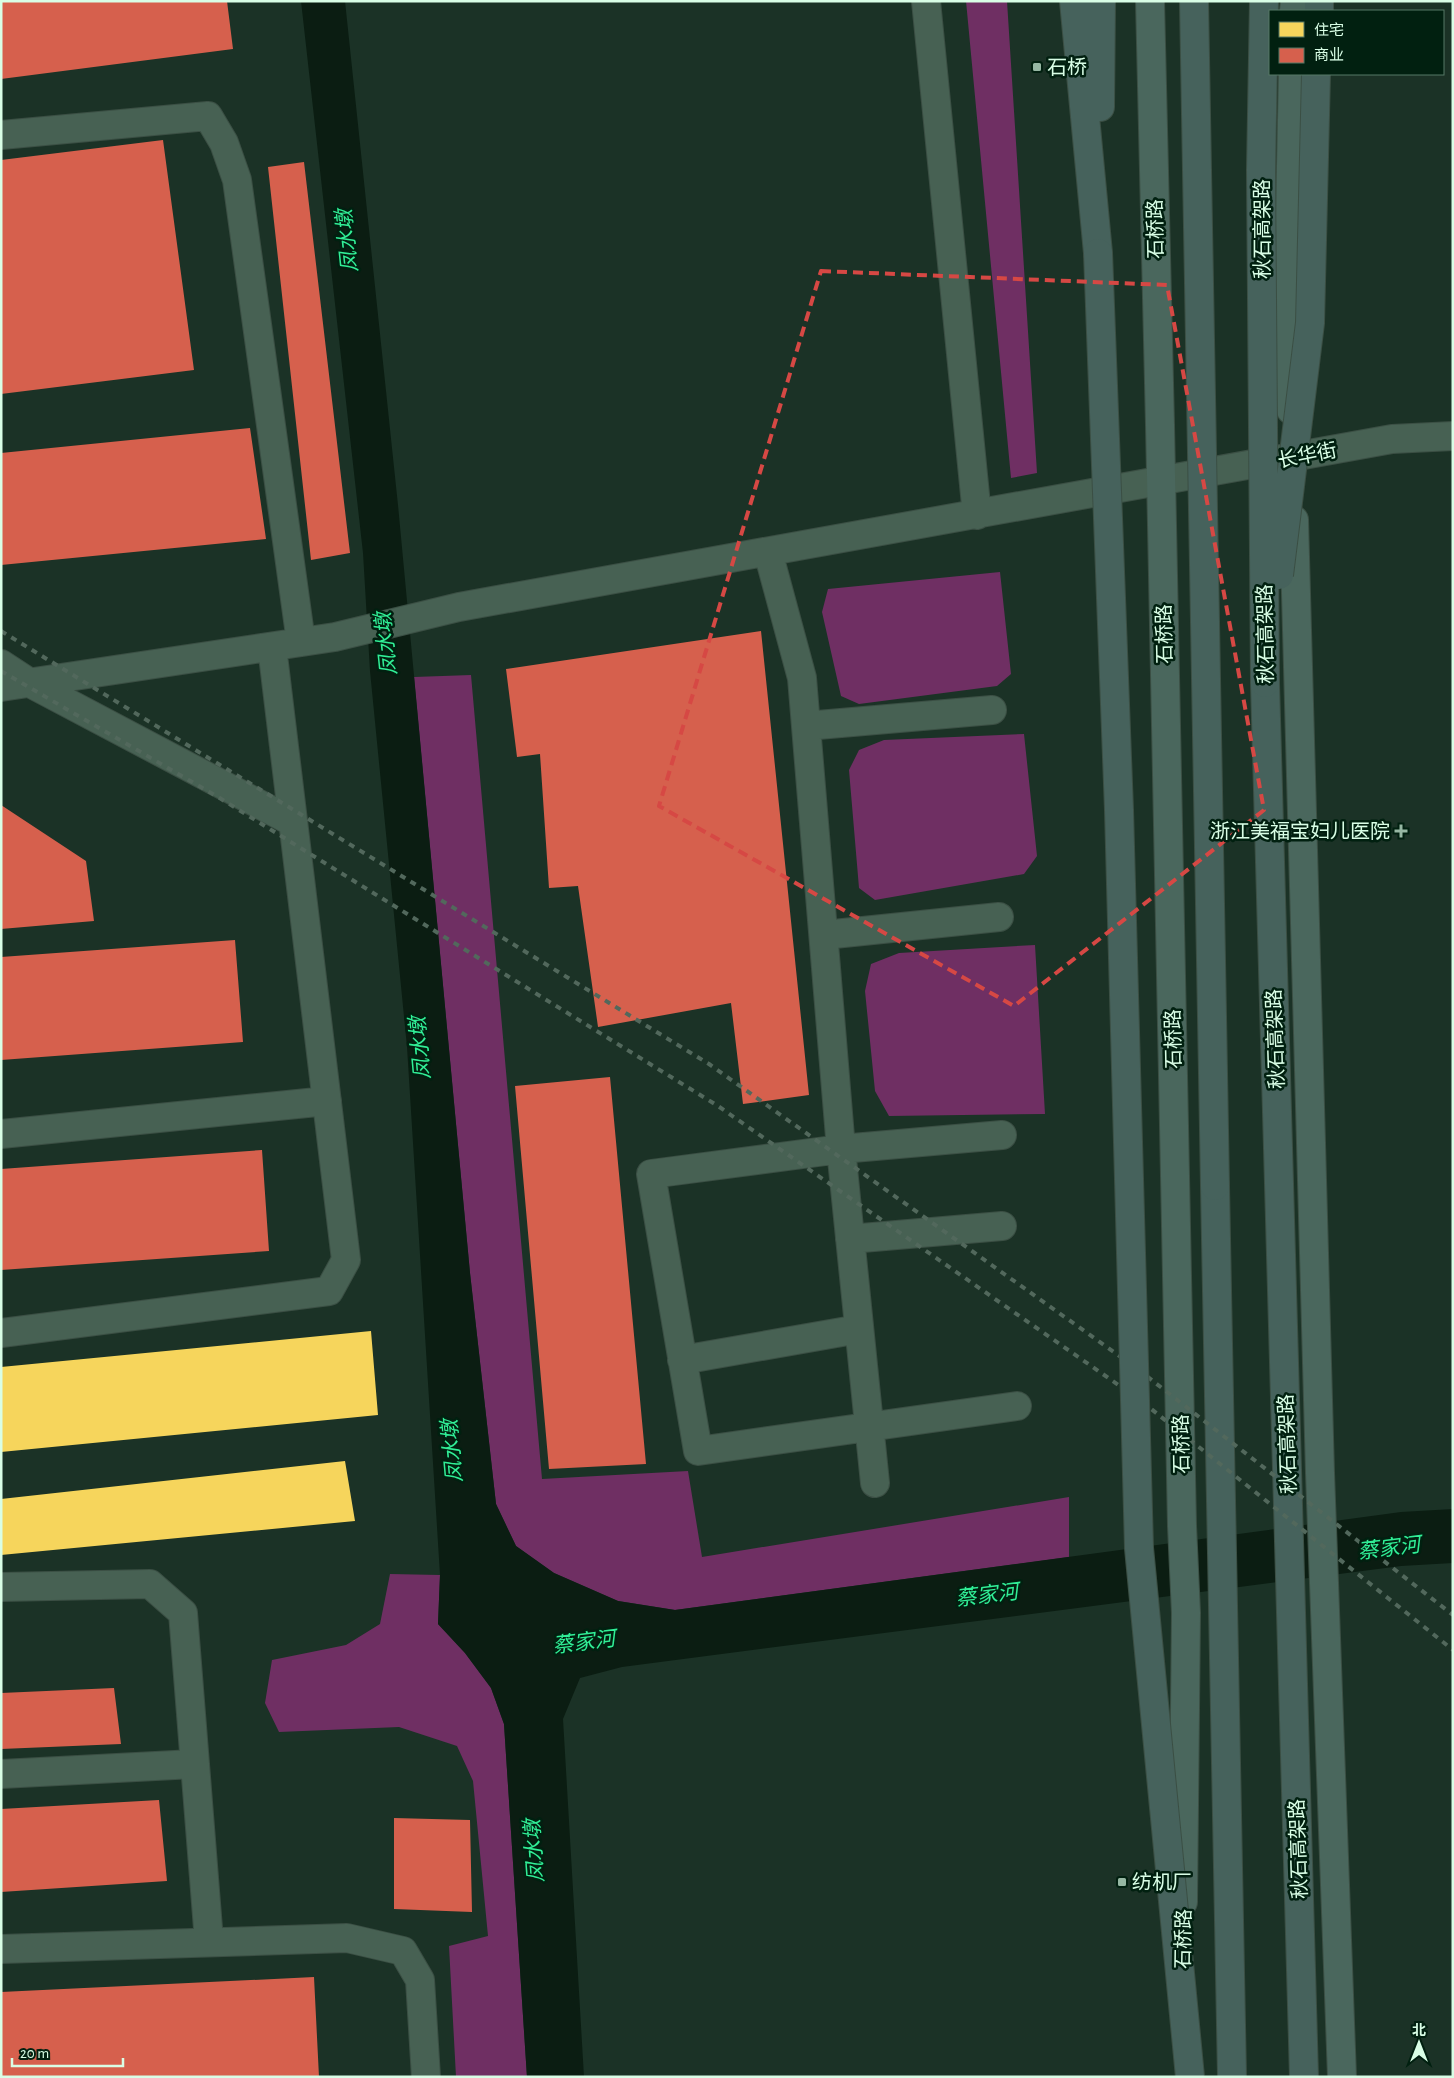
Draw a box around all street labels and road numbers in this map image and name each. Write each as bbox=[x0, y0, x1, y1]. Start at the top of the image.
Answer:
street label: 秋石高架路 bbox=[1251, 179, 1273, 279]
street label: 石桥路 bbox=[1144, 199, 1167, 259]
street label: 长华街 bbox=[1276, 439, 1339, 472]
street label: 秋石高架路 bbox=[1253, 584, 1277, 684]
street label: 石桥路 bbox=[1153, 604, 1176, 664]
street label: 秋石高架路 bbox=[1262, 989, 1288, 1089]
street label: 石桥路 bbox=[1162, 1009, 1185, 1069]
street label: 秋石高架路 bbox=[1274, 1394, 1300, 1494]
street label: 石桥路 bbox=[1170, 1414, 1193, 1474]
street label: 秋石高架路 bbox=[1285, 1799, 1311, 1899]
street label: 石桥路 bbox=[1172, 1909, 1195, 1969]

